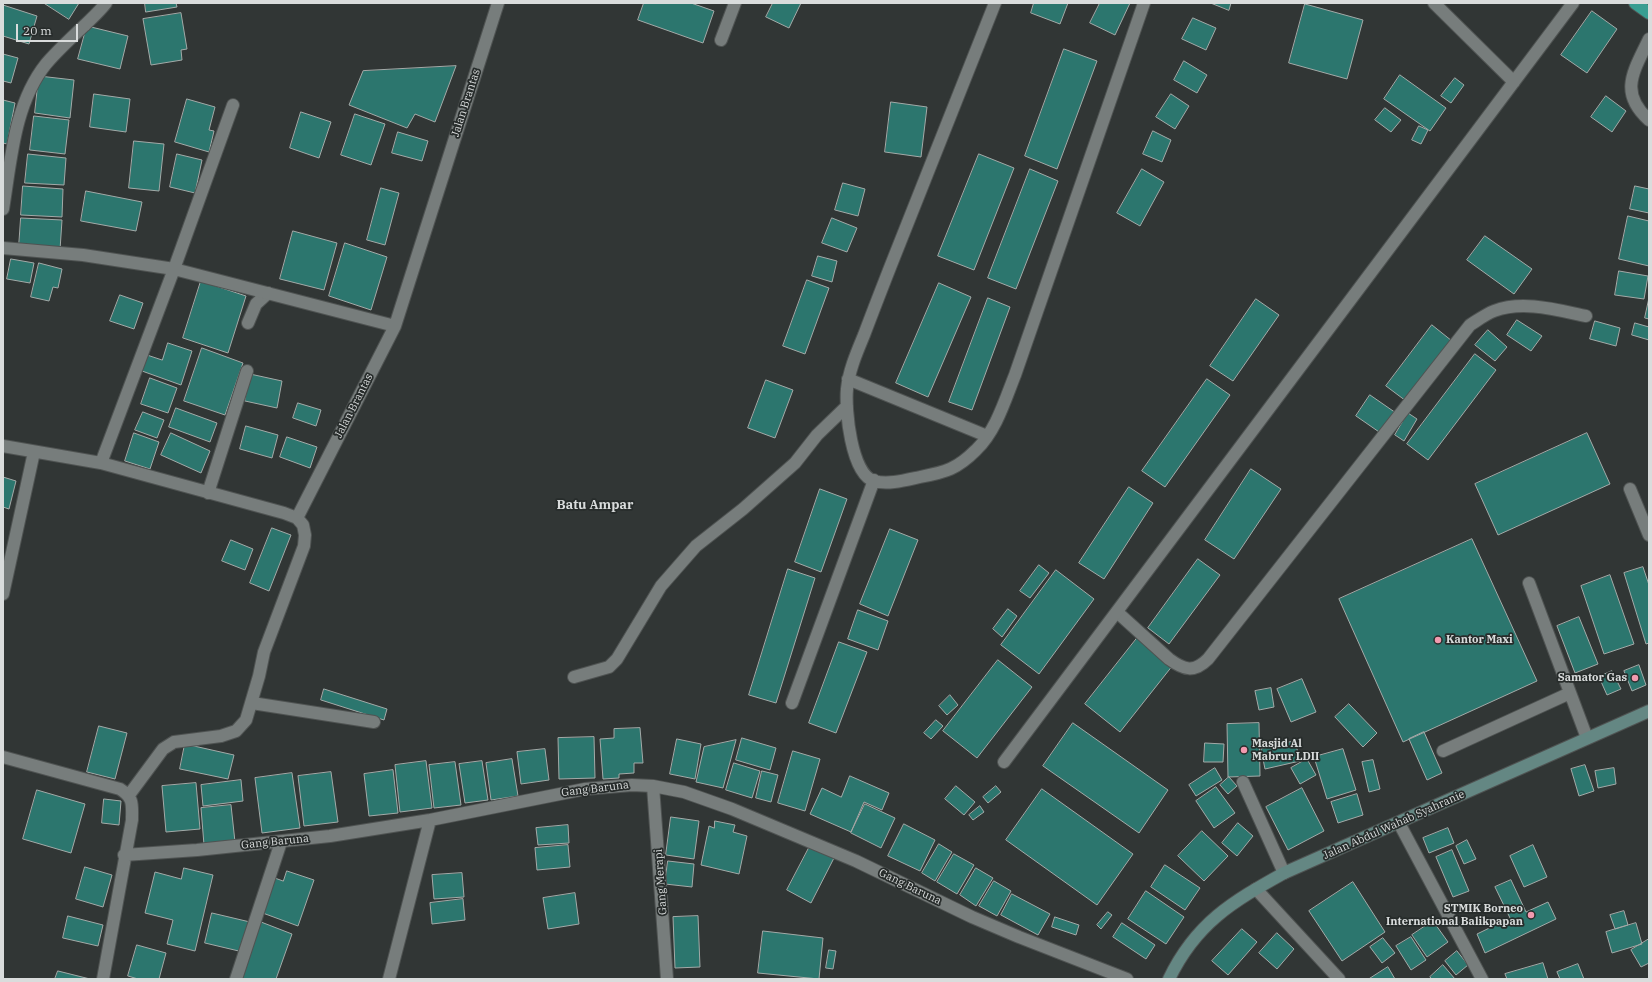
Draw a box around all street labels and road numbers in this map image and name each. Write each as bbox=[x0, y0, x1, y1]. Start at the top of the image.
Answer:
street label: Jalan Brantas bbox=[449, 67, 483, 139]
street label: Jalan Brantas bbox=[332, 372, 376, 440]
street label: Gang Baruna bbox=[560, 778, 630, 800]
street label: Jalan Abdul Wahab Syahranie bbox=[1321, 788, 1467, 862]
street label: Gang Baruna bbox=[241, 832, 309, 852]
street label: Gang Merapi bbox=[652, 849, 670, 915]
street label: Gang Baruna bbox=[877, 866, 943, 908]

